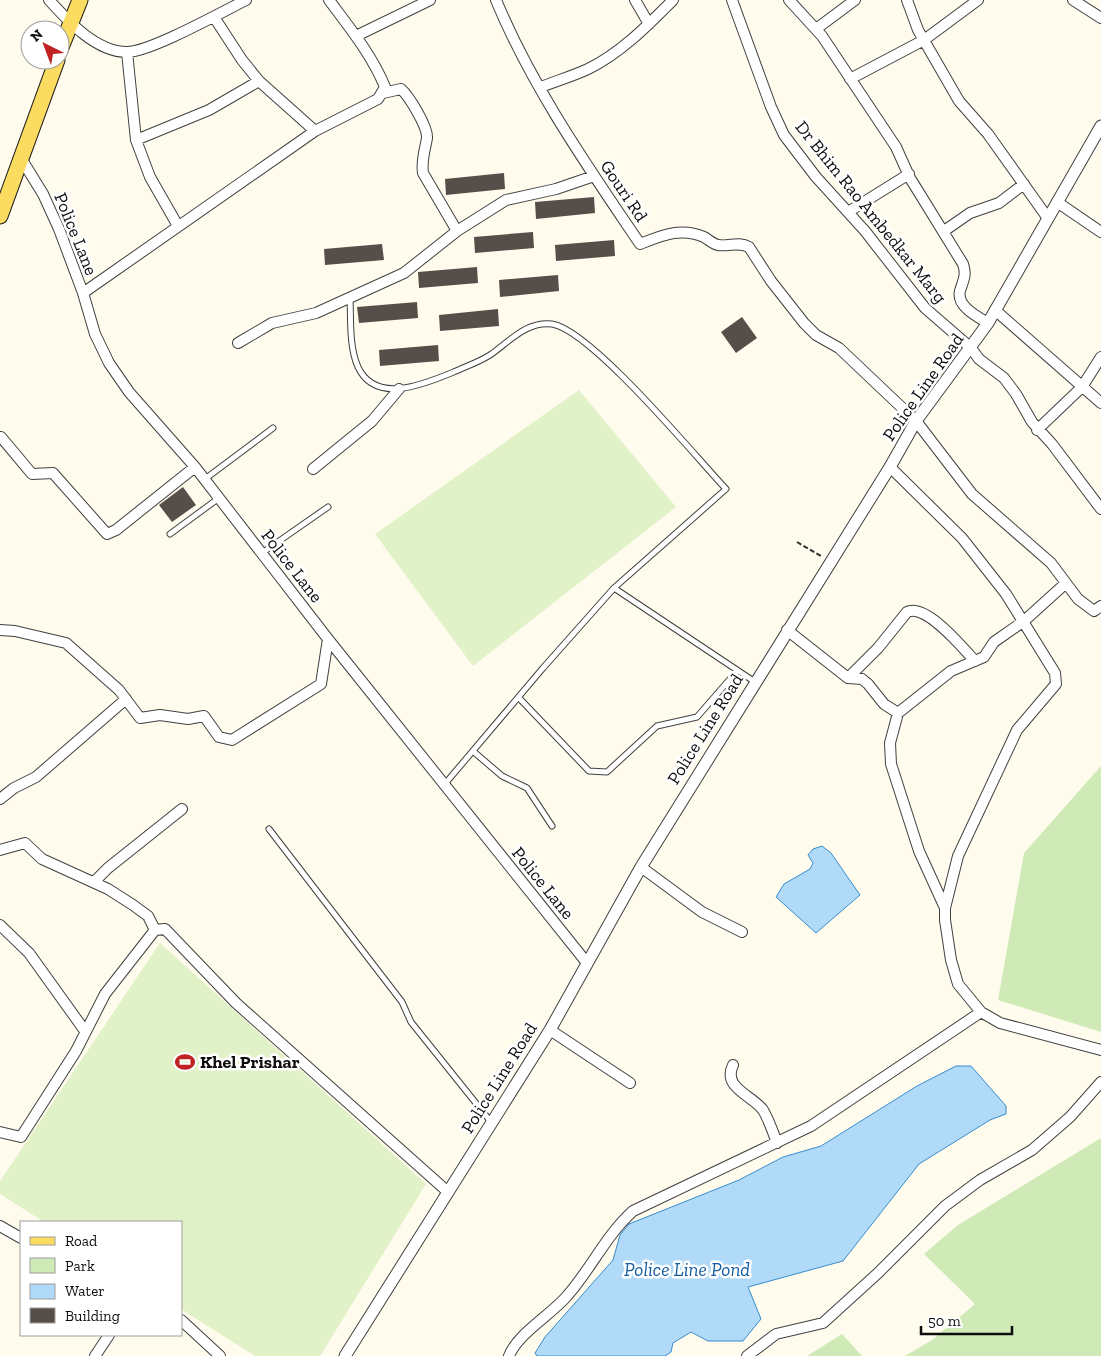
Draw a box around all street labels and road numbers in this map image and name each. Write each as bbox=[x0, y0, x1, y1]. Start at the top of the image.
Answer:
street label: Dr Bhim Rao Ambedkar Marg bbox=[791, 116, 952, 308]
street label: Gouri Rd bbox=[596, 156, 653, 226]
street label: Police Lane bbox=[49, 189, 103, 279]
street label: Police Line Road bbox=[878, 329, 968, 445]
street label: Police Lane bbox=[257, 525, 327, 607]
street label: Police Line Road bbox=[662, 670, 748, 788]
street label: Police Lane bbox=[507, 842, 579, 924]
street label: Police Line Road bbox=[456, 1019, 542, 1137]

